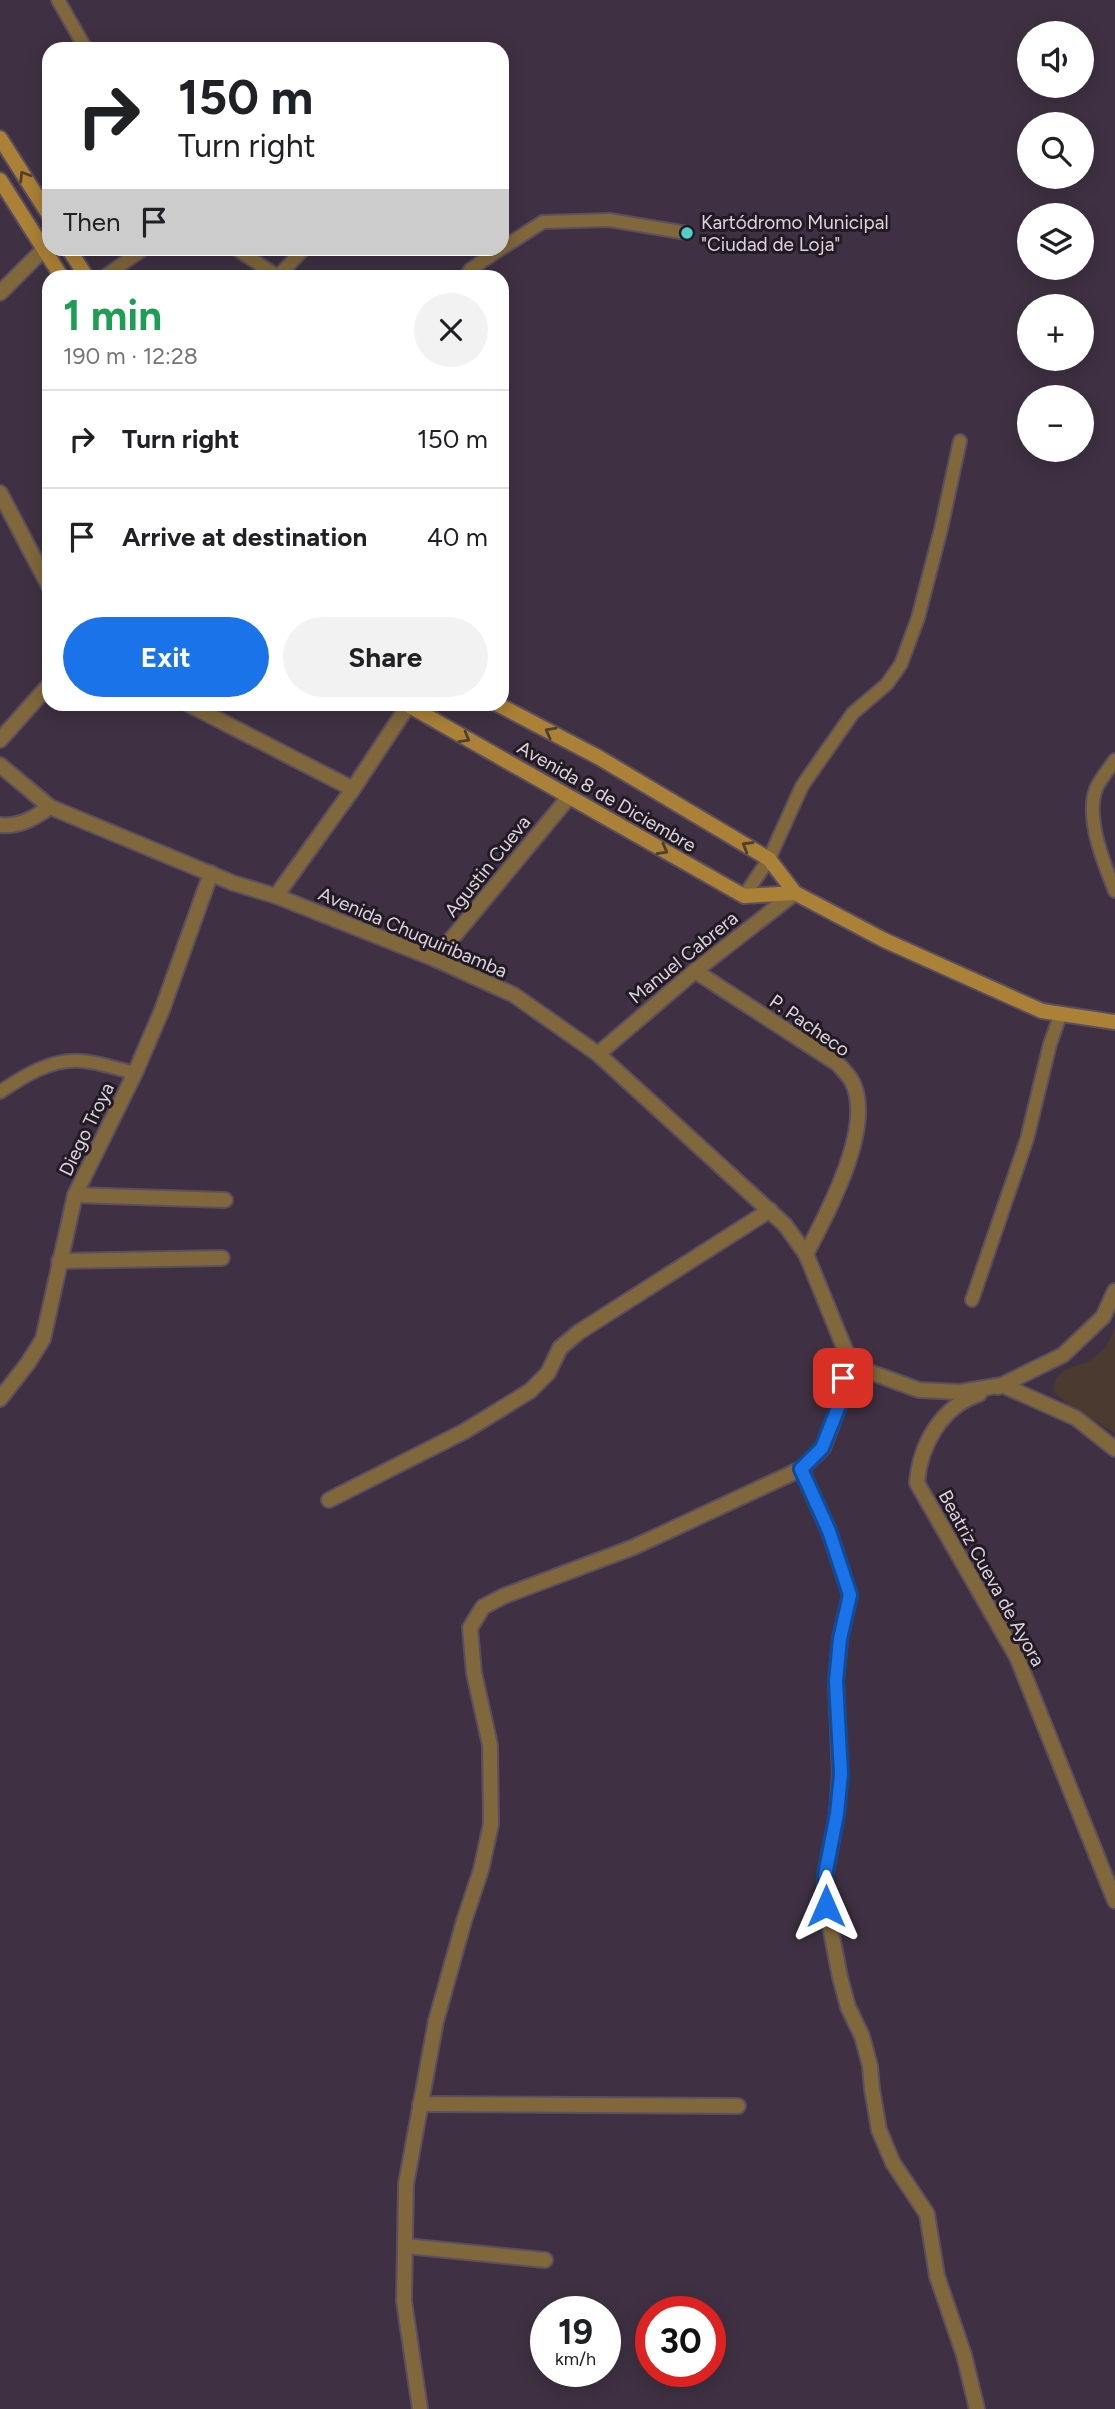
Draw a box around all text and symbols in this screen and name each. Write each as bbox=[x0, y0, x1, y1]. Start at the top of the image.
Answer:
map controls bbox=[1017, 21, 1094, 462]
button: sound bbox=[1017, 21, 1094, 98]
text: 150 m bbox=[178, 67, 313, 126]
icon: right bbox=[63, 70, 154, 161]
button: search bbox=[1017, 112, 1094, 189]
text: Turn right bbox=[178, 127, 316, 165]
one-way arrow bbox=[20, 171, 33, 184]
icon: arrive bbox=[135, 203, 173, 241]
button: layers bbox=[1017, 203, 1094, 280]
text: Then bbox=[63, 206, 121, 238]
place label: Kartódromo Municipal "Ciudad de Loja" bbox=[701, 211, 889, 256]
marker: Kartódromo Municipal "Ciudad de Loja" bbox=[679, 225, 695, 241]
text: 1 min bbox=[63, 290, 162, 341]
button: close bbox=[414, 293, 488, 367]
button: + bbox=[1017, 294, 1094, 371]
text: 190 m · 12:28 bbox=[63, 342, 198, 370]
button: − bbox=[1017, 385, 1094, 462]
icon: right bbox=[63, 420, 101, 458]
text: Turn right bbox=[122, 423, 239, 455]
text: 150 m bbox=[417, 423, 488, 455]
icon: arrive bbox=[63, 518, 101, 556]
text: Arrive at destination bbox=[122, 521, 367, 553]
text: 40 m bbox=[427, 521, 488, 553]
button: Exit bbox=[63, 617, 269, 697]
button: Share bbox=[283, 617, 488, 697]
one-way arrow bbox=[545, 726, 558, 740]
one-way arrow bbox=[458, 730, 471, 743]
street label: Avenida 8 de Diciembre bbox=[513, 736, 700, 857]
street label: Agustin Cueva bbox=[439, 811, 535, 922]
one-way arrow bbox=[742, 841, 755, 854]
one-way arrow bbox=[656, 842, 669, 855]
street label: Avenida Chuquiribamba bbox=[315, 882, 511, 983]
street label: Manuel Cabrera bbox=[624, 906, 742, 1008]
street label: P. Pacheco bbox=[765, 989, 854, 1061]
street label: Diego Troya bbox=[54, 1079, 119, 1180]
pin bbox=[813, 1348, 873, 1408]
icon: arrive bbox=[824, 1359, 862, 1397]
street label: Beatriz Cueva de Ayora bbox=[934, 1486, 1050, 1670]
position arrow bbox=[789, 1869, 863, 1943]
speed limit sign: 30 bbox=[635, 2296, 726, 2387]
text: 19 bbox=[558, 2311, 593, 2353]
text: km/h bbox=[555, 2348, 596, 2370]

